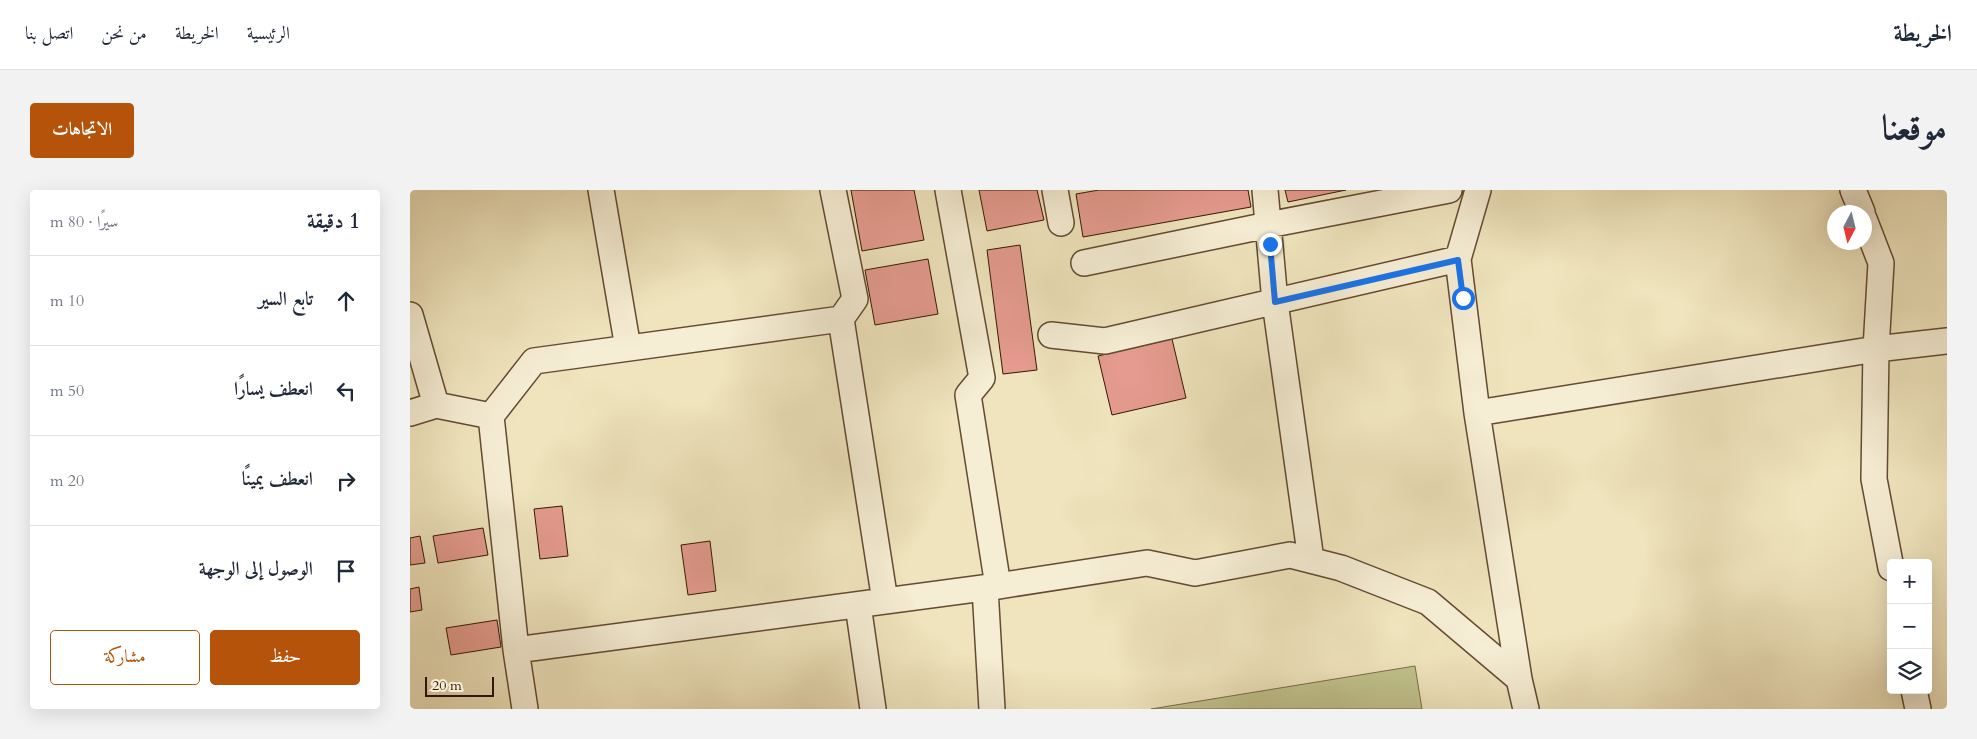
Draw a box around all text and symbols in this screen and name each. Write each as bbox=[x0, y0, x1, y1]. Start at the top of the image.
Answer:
text: الخريطة bbox=[1894, 17, 1952, 50]
text: اتصل بنا bbox=[25, 21, 73, 46]
text: من نحن bbox=[101, 21, 147, 46]
text: الخريطة bbox=[175, 21, 219, 46]
text: الرئيسية bbox=[247, 21, 290, 46]
button: الاتجاهات bbox=[30, 103, 134, 158]
text: موقعنا bbox=[1882, 104, 1947, 152]
north arrow bbox=[1827, 205, 1872, 250]
text: 1 دقيقة bbox=[307, 207, 360, 236]
text: سيرًا · 80 m bbox=[50, 211, 118, 233]
route end bbox=[1259, 233, 1282, 256]
text: تابع السير bbox=[258, 286, 313, 312]
icon: ahead bbox=[332, 287, 360, 315]
route start bbox=[1452, 287, 1475, 310]
text: 10 m bbox=[50, 290, 84, 312]
text: انعطف يسارًا bbox=[234, 376, 313, 402]
icon: left bbox=[332, 377, 360, 405]
text: 50 m bbox=[50, 380, 84, 402]
text: انعطف يمينًا bbox=[242, 466, 313, 492]
icon: right bbox=[332, 467, 360, 495]
text: 20 m bbox=[50, 470, 84, 492]
text: الوصول إلى الوجهة bbox=[199, 556, 313, 582]
icon: arrive bbox=[332, 557, 360, 585]
map controls bbox=[1887, 559, 1932, 694]
button: + bbox=[1887, 559, 1932, 604]
button: − bbox=[1887, 604, 1932, 649]
button: مشاركة bbox=[50, 630, 200, 685]
button: حفظ bbox=[210, 630, 360, 685]
button: layers bbox=[1887, 649, 1932, 694]
scale bar bbox=[425, 674, 494, 697]
text: 20 m bbox=[432, 676, 462, 695]

